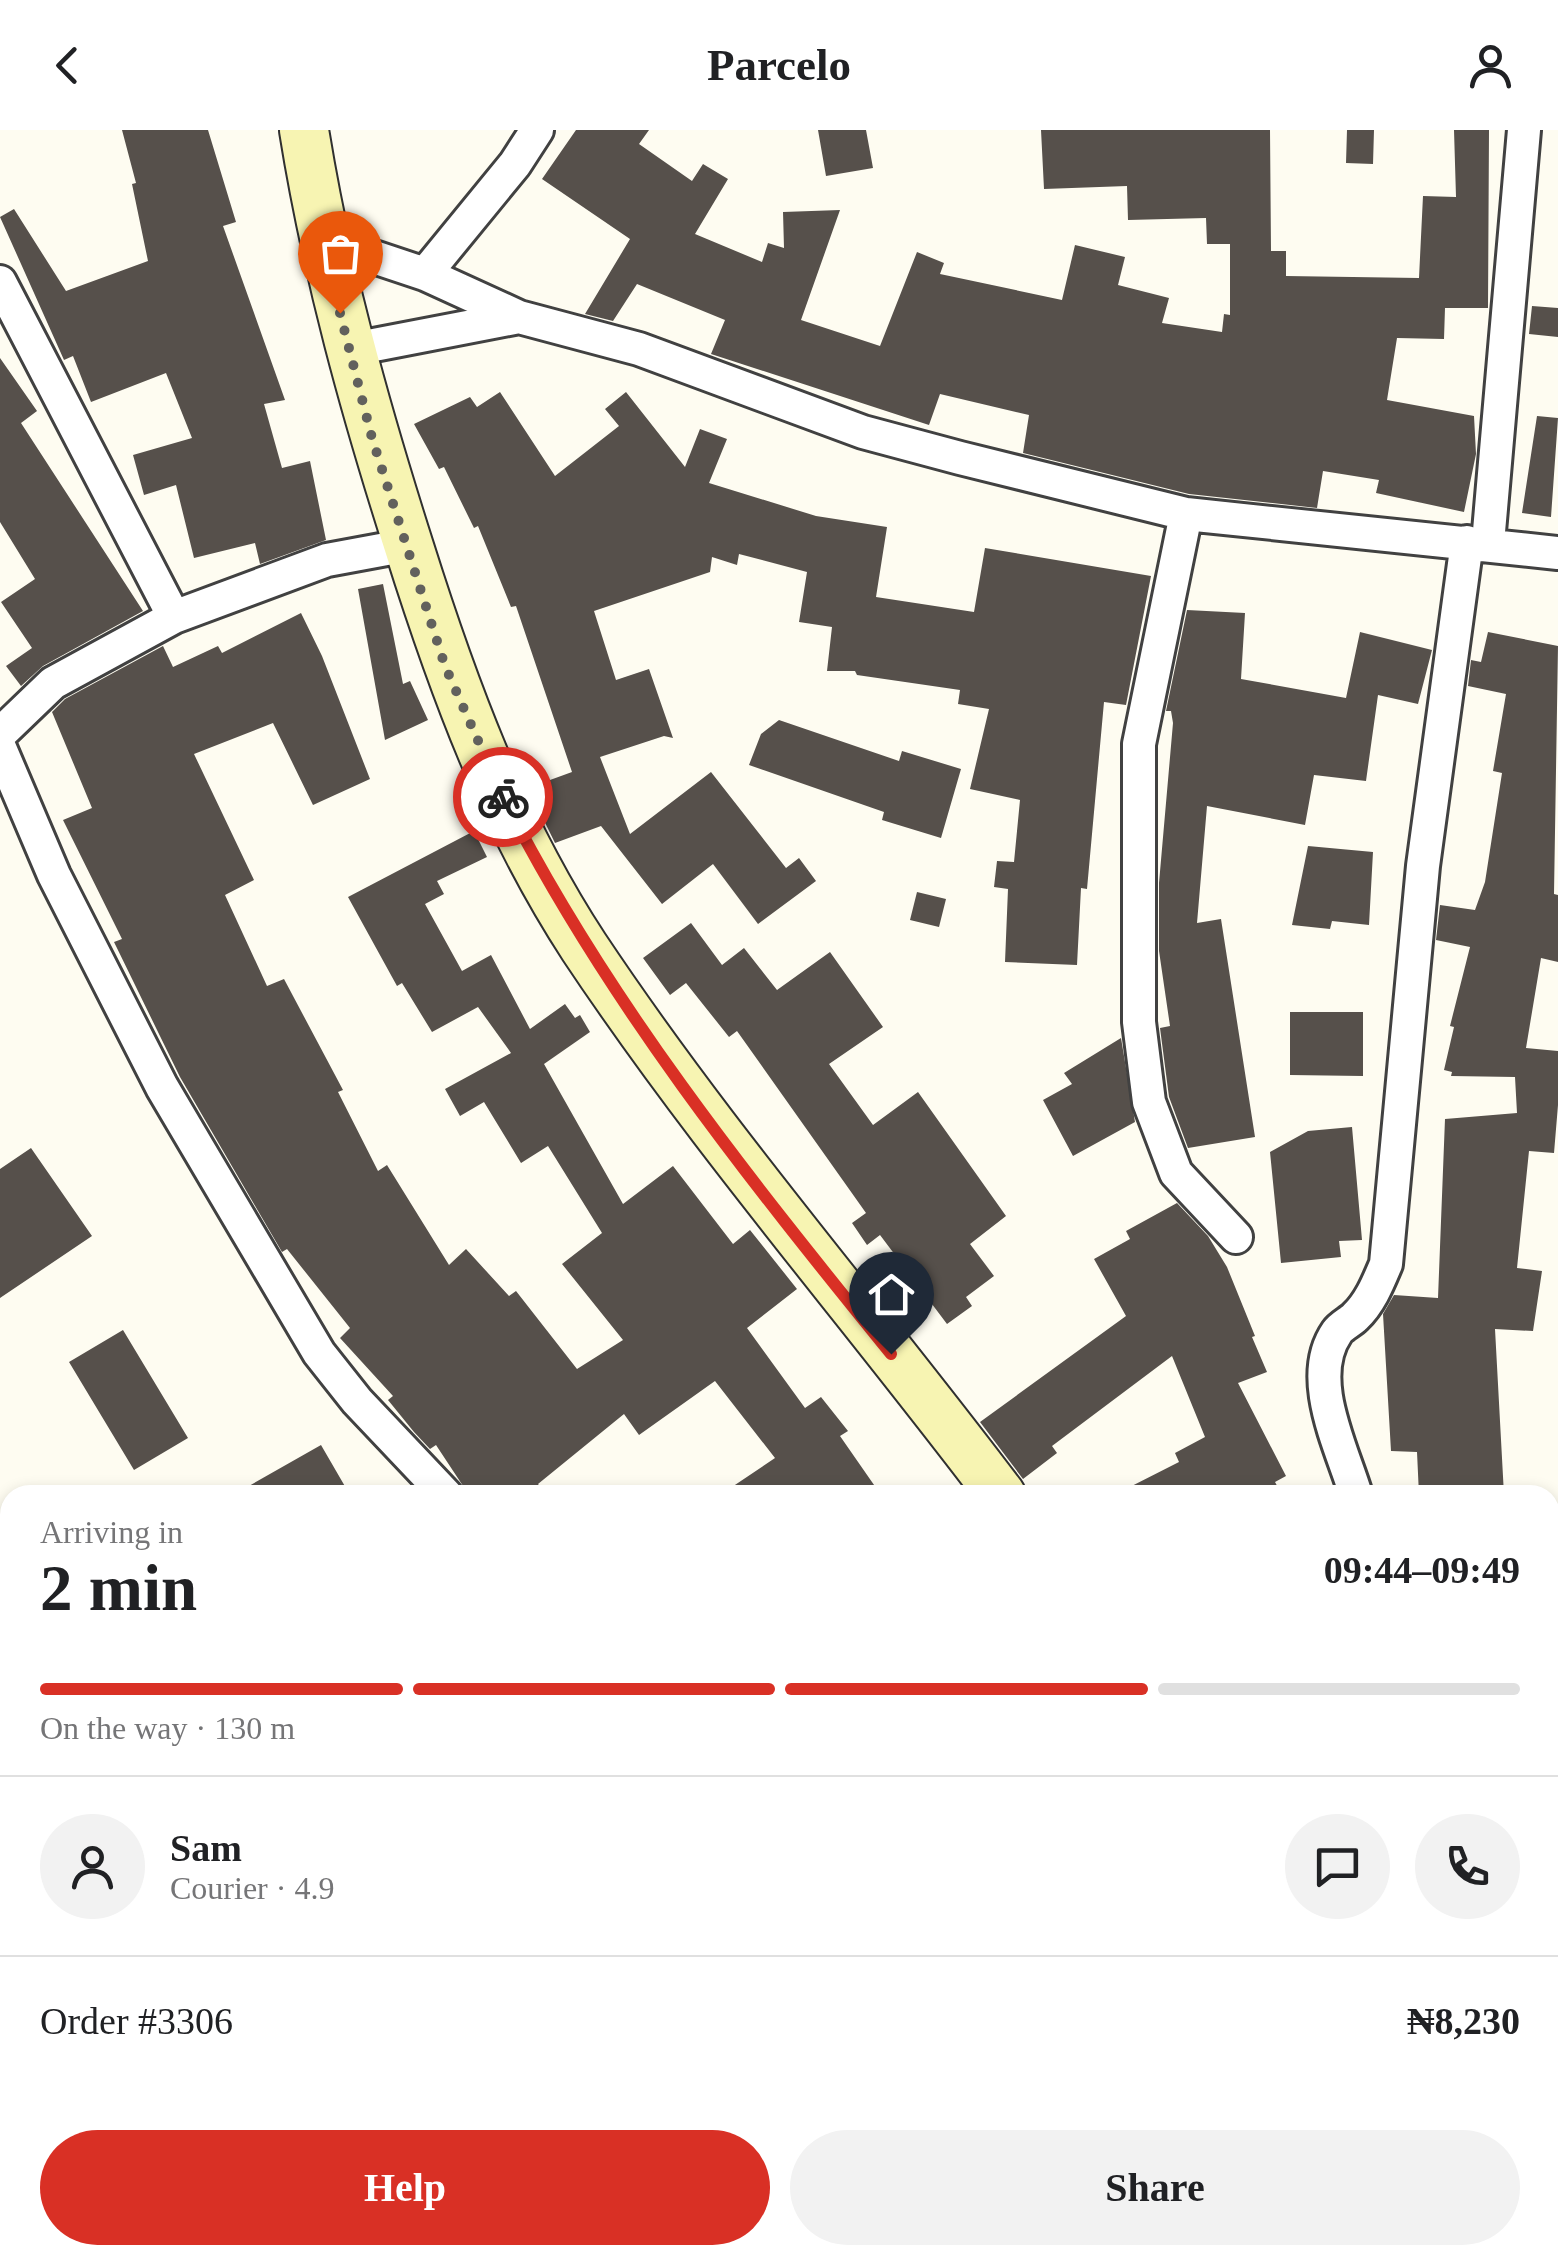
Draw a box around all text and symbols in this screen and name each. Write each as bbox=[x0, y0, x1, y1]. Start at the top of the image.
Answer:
icon: back bbox=[40, 38, 95, 93]
icon: person bbox=[1463, 38, 1518, 93]
text: Parcelo bbox=[707, 40, 851, 90]
pin bbox=[298, 211, 383, 314]
icon: bag bbox=[313, 226, 368, 281]
courier bbox=[453, 747, 553, 847]
icon: bike bbox=[476, 770, 531, 825]
pin bbox=[849, 1252, 934, 1355]
icon: home bbox=[864, 1267, 919, 1322]
text: Arriving in bbox=[40, 1514, 183, 1550]
text: 09:44–09:49 bbox=[1324, 1549, 1520, 1591]
text: 2 min bbox=[40, 1552, 197, 1624]
text: On the way · 130 m bbox=[40, 1710, 295, 1746]
button: person bbox=[40, 1814, 145, 1919]
button: chat bbox=[1285, 1814, 1390, 1919]
button: phone bbox=[1415, 1814, 1520, 1919]
text: Sam bbox=[170, 1827, 242, 1869]
text: Courier · 4.9 bbox=[170, 1870, 334, 1906]
text: Order #3306 bbox=[40, 2000, 233, 2042]
text: ₦8,230 bbox=[1407, 2000, 1520, 2042]
button: Help bbox=[40, 2130, 770, 2245]
button: Share bbox=[790, 2130, 1520, 2245]

